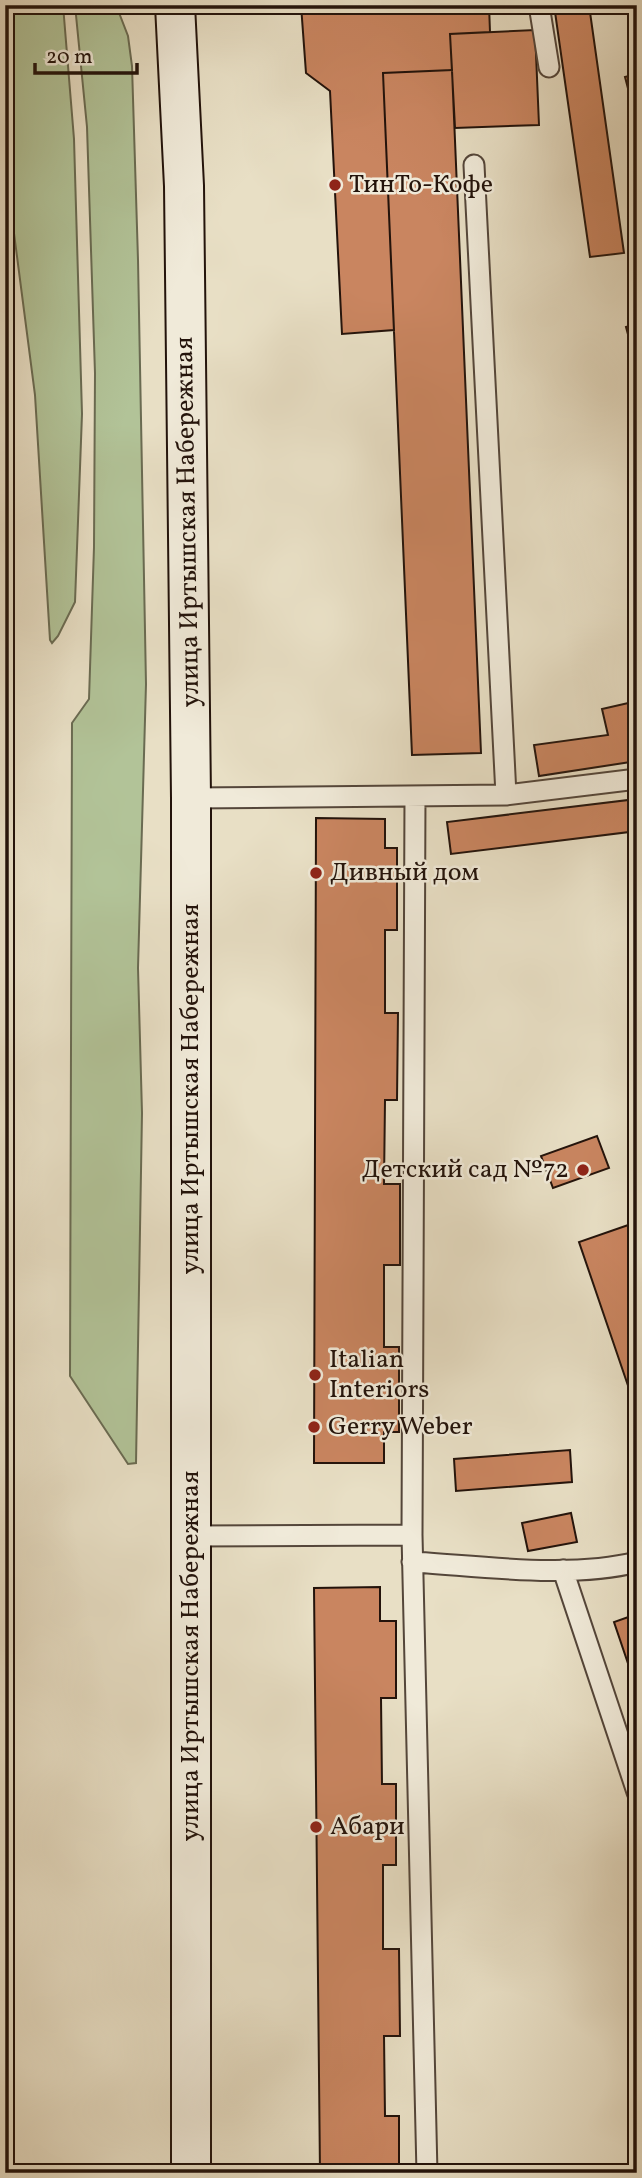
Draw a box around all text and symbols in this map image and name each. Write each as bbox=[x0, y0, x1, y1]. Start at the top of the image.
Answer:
scale bar bbox=[35, 32, 136, 76]
text: 20 m bbox=[46, 43, 92, 72]
place label: ТинТо-Кофе bbox=[349, 167, 493, 203]
marker: ТинТо-Кофе bbox=[327, 177, 343, 193]
street label: улица Иртышская Набережная bbox=[167, 336, 209, 708]
place label: Дивный дом bbox=[330, 855, 479, 891]
marker: Дивный дом bbox=[308, 865, 324, 881]
street label: улица Иртышская Набережная bbox=[173, 904, 209, 1274]
place label: Детский сад №72 bbox=[362, 1152, 569, 1188]
marker: Детский сад №72 bbox=[575, 1162, 591, 1178]
place label: Italian Interiors bbox=[329, 1342, 430, 1408]
marker: Italian Interiors bbox=[307, 1367, 323, 1383]
place label: Gerry Weber bbox=[328, 1409, 473, 1445]
marker: Gerry Weber bbox=[306, 1419, 322, 1435]
street label: улица Иртышская Набережная bbox=[173, 1471, 209, 1841]
place label: Абари bbox=[330, 1809, 405, 1845]
marker: Абари bbox=[308, 1819, 324, 1835]

